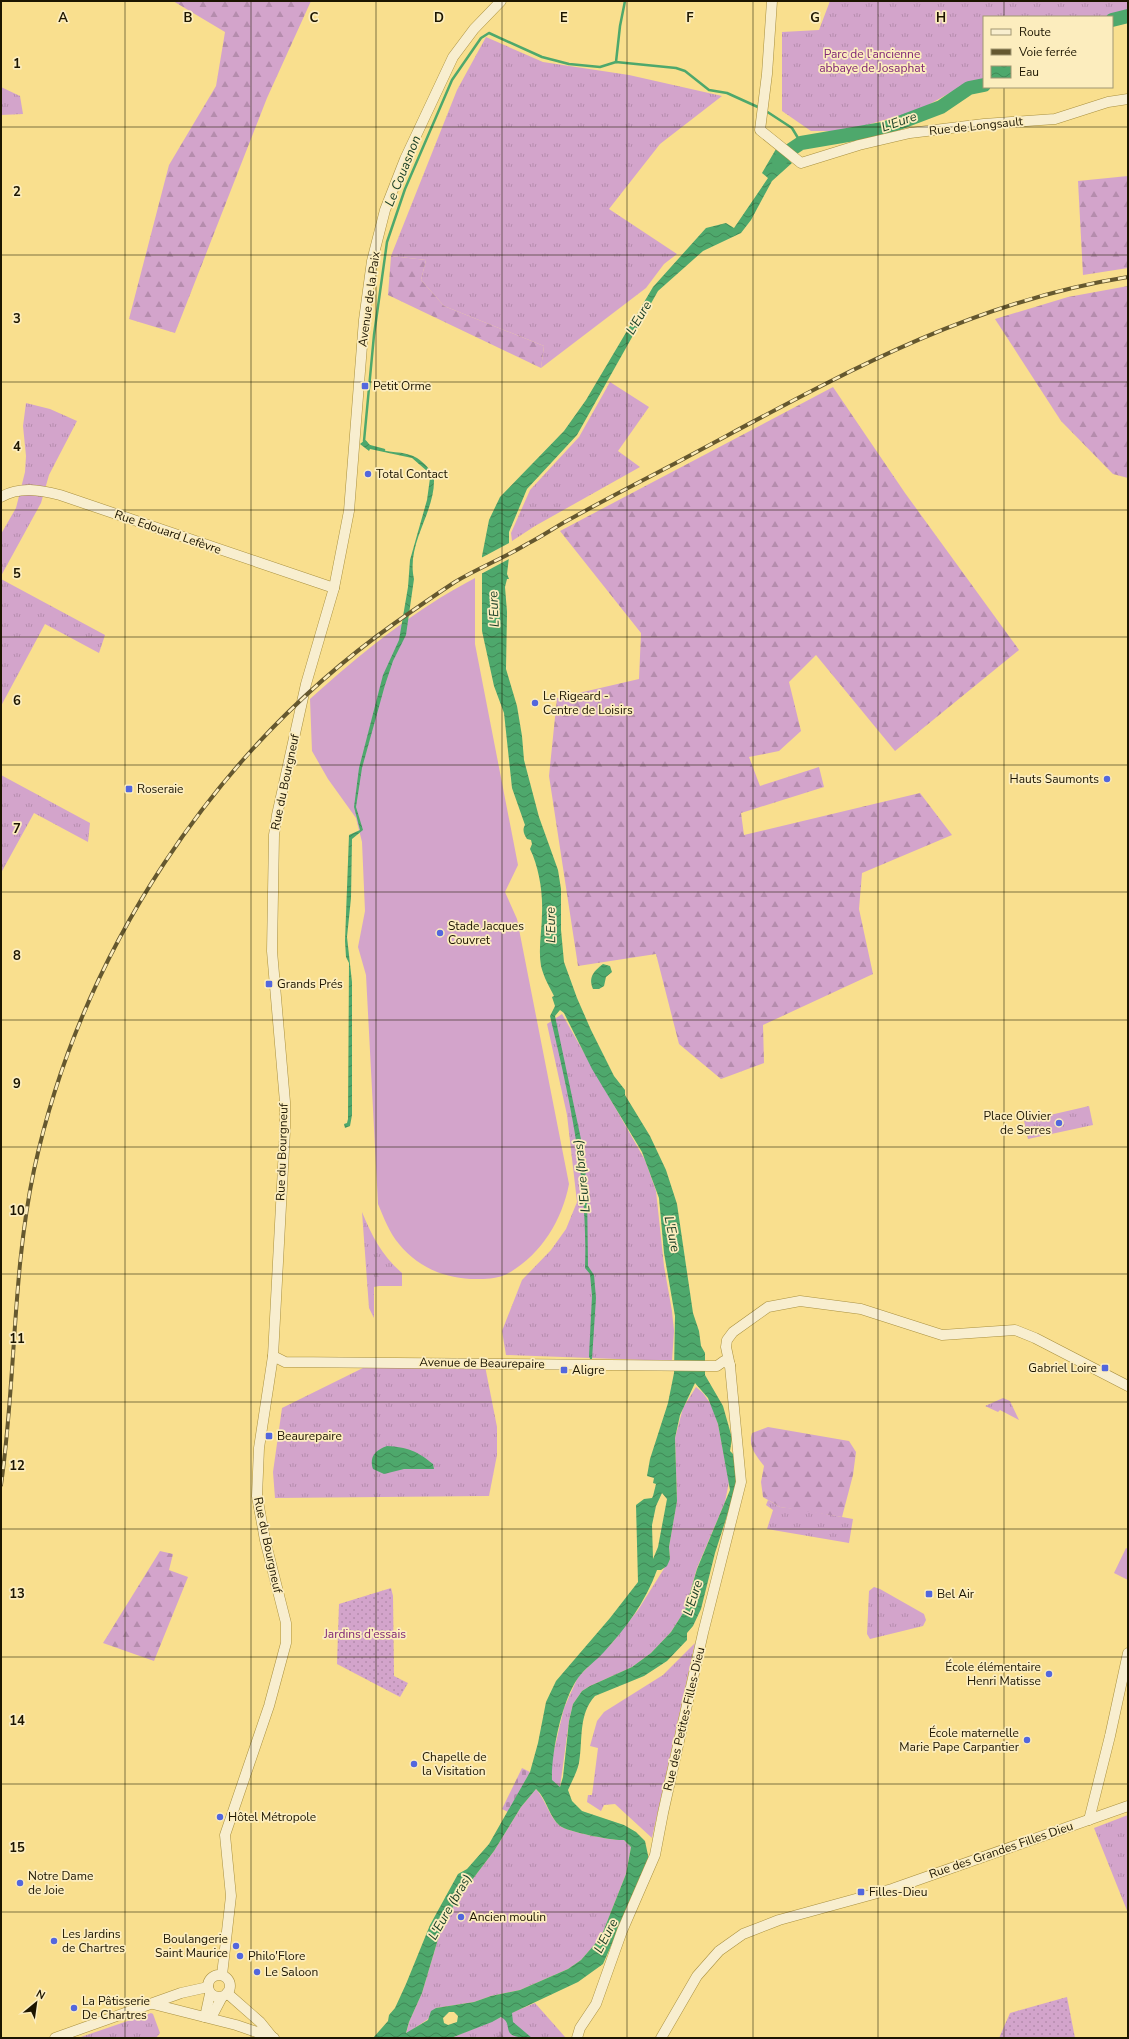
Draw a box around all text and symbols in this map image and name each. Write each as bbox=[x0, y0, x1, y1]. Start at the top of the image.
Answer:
text: A bbox=[58, 9, 68, 27]
text: B bbox=[184, 9, 193, 27]
text: C bbox=[310, 9, 319, 27]
text: D bbox=[434, 9, 444, 27]
text: E bbox=[560, 9, 568, 27]
text: F bbox=[686, 9, 694, 27]
text: G bbox=[810, 9, 820, 27]
text: H bbox=[936, 9, 946, 27]
legend bbox=[983, 16, 1113, 88]
text: Route bbox=[1019, 24, 1051, 40]
text: Voie ferrée bbox=[1018, 44, 1077, 60]
park label: Parc de l'ancienne abbaye de Josaphat bbox=[819, 46, 926, 76]
text: 1 bbox=[13, 55, 21, 73]
text: Eau bbox=[1019, 64, 1039, 80]
water label: L'Eure bbox=[879, 108, 919, 136]
street label: Rue de Longsault bbox=[928, 113, 1024, 139]
water label: Le Couasnon bbox=[381, 133, 425, 209]
text: 2 bbox=[13, 183, 21, 201]
street label: Avenue de la Paix bbox=[354, 250, 384, 348]
water label: L'Eure bbox=[622, 298, 656, 338]
text: 3 bbox=[13, 310, 21, 328]
place label: Petit Orme bbox=[373, 378, 431, 394]
marker: Petit Orme bbox=[360, 381, 370, 391]
text: 4 bbox=[13, 438, 21, 456]
place label: Total Contact bbox=[376, 466, 448, 482]
marker: Total Contact bbox=[363, 469, 373, 479]
street label: Rue Edouard Lefèvre bbox=[112, 506, 224, 558]
text: 5 bbox=[13, 565, 21, 583]
water label: L'Eure bbox=[484, 590, 504, 627]
place label: Le Rigeard - Centre de Loisirs bbox=[543, 688, 633, 718]
text: 6 bbox=[13, 692, 21, 710]
marker: Le Rigeard - Centre de Loisirs bbox=[530, 698, 540, 708]
street label: Rue du Bourgneuf bbox=[267, 732, 303, 831]
place label: Hauts Saumonts bbox=[1010, 771, 1099, 787]
marker: Hauts Saumonts bbox=[1102, 774, 1112, 784]
place label: Roseraie bbox=[137, 781, 183, 797]
marker: Roseraie bbox=[124, 784, 134, 794]
text: 7 bbox=[13, 820, 21, 838]
water label: L'Eure bbox=[542, 907, 560, 943]
place label: Stade Jacques Couvret bbox=[448, 918, 524, 948]
marker: Stade Jacques Couvret bbox=[435, 928, 445, 938]
text: 8 bbox=[13, 947, 21, 965]
place label: Grands Prés bbox=[277, 976, 343, 992]
marker: Grands Prés bbox=[264, 979, 274, 989]
text: 9 bbox=[13, 1075, 21, 1093]
street label: Rue du Bourgneuf bbox=[272, 1102, 292, 1201]
place label: Place Olivier de Serres bbox=[983, 1108, 1052, 1138]
marker: Place Olivier de Serres bbox=[1054, 1118, 1064, 1128]
water label: L'Eure (bras) bbox=[569, 1139, 595, 1213]
text: 10 bbox=[9, 1202, 25, 1220]
water label: L'Eure bbox=[660, 1214, 684, 1254]
text: 11 bbox=[9, 1330, 25, 1348]
street label: Avenue de Beaurepaire bbox=[419, 1354, 545, 1372]
place label: Gabriel Loire bbox=[1028, 1360, 1097, 1376]
place label: Aligre bbox=[572, 1362, 605, 1378]
marker: Gabriel Loire bbox=[1100, 1363, 1110, 1373]
marker: Aligre bbox=[559, 1365, 569, 1375]
place label: Beaurepaire bbox=[277, 1428, 342, 1444]
marker: Beaurepaire bbox=[264, 1431, 274, 1441]
text: 12 bbox=[9, 1457, 25, 1475]
street label: Rue du Bourgneuf bbox=[250, 1496, 286, 1595]
water label: L'Eure bbox=[679, 1578, 707, 1618]
text: 13 bbox=[9, 1585, 25, 1603]
place label: Bel Air bbox=[937, 1586, 975, 1602]
marker: Bel Air bbox=[924, 1589, 934, 1599]
park label: Jardins d’essais bbox=[323, 1626, 406, 1642]
street label: Rue des Petites-Filles-Dieu bbox=[660, 1646, 708, 1792]
place label: École élémentaire Henri Matisse bbox=[945, 1659, 1041, 1689]
marker: École élémentaire Henri Matisse bbox=[1044, 1669, 1054, 1679]
text: 14 bbox=[9, 1712, 25, 1730]
place label: École maternelle Marie Pape Carpantier bbox=[899, 1725, 1020, 1755]
marker: École maternelle Marie Pape Carpantier bbox=[1022, 1735, 1032, 1745]
place label: Chapelle de la Visitation bbox=[422, 1749, 487, 1779]
marker: Chapelle de la Visitation bbox=[409, 1759, 419, 1769]
place label: Hôtel Métropole bbox=[228, 1809, 316, 1825]
marker: Hôtel Métropole bbox=[215, 1812, 225, 1822]
street label: Rue des Grandes Filles Dieu bbox=[927, 1818, 1075, 1882]
text: 15 bbox=[9, 1839, 25, 1857]
place label: Notre Dame de Joie bbox=[28, 1868, 93, 1898]
water label: L'Eure (bras) bbox=[424, 1871, 476, 1943]
marker: Notre Dame de Joie bbox=[15, 1878, 25, 1888]
place label: Filles-Dieu bbox=[869, 1884, 927, 1900]
marker: Filles-Dieu bbox=[856, 1887, 866, 1897]
place label: Ancien moulin bbox=[469, 1909, 546, 1925]
marker: Ancien moulin bbox=[456, 1912, 466, 1922]
water label: L'Eure bbox=[590, 1916, 622, 1956]
place label: Les Jardins de Chartres bbox=[62, 1926, 125, 1956]
place label: Boulangerie Saint Maurice bbox=[155, 1931, 228, 1961]
marker: Les Jardins de Chartres bbox=[49, 1936, 59, 1946]
marker: Boulangerie Saint Maurice bbox=[231, 1941, 241, 1951]
place label: Philo'Flore bbox=[248, 1948, 305, 1964]
marker: Philo'Flore bbox=[235, 1951, 245, 1961]
place label: Le Saloon bbox=[265, 1964, 318, 1980]
marker: Le Saloon bbox=[252, 1967, 262, 1977]
north arrow bbox=[16, 1983, 56, 2023]
text: N bbox=[33, 1986, 48, 2003]
place label: La Pâtisserie De Chartres bbox=[82, 1993, 150, 2023]
marker: La Pâtisserie De Chartres bbox=[69, 2003, 79, 2013]

